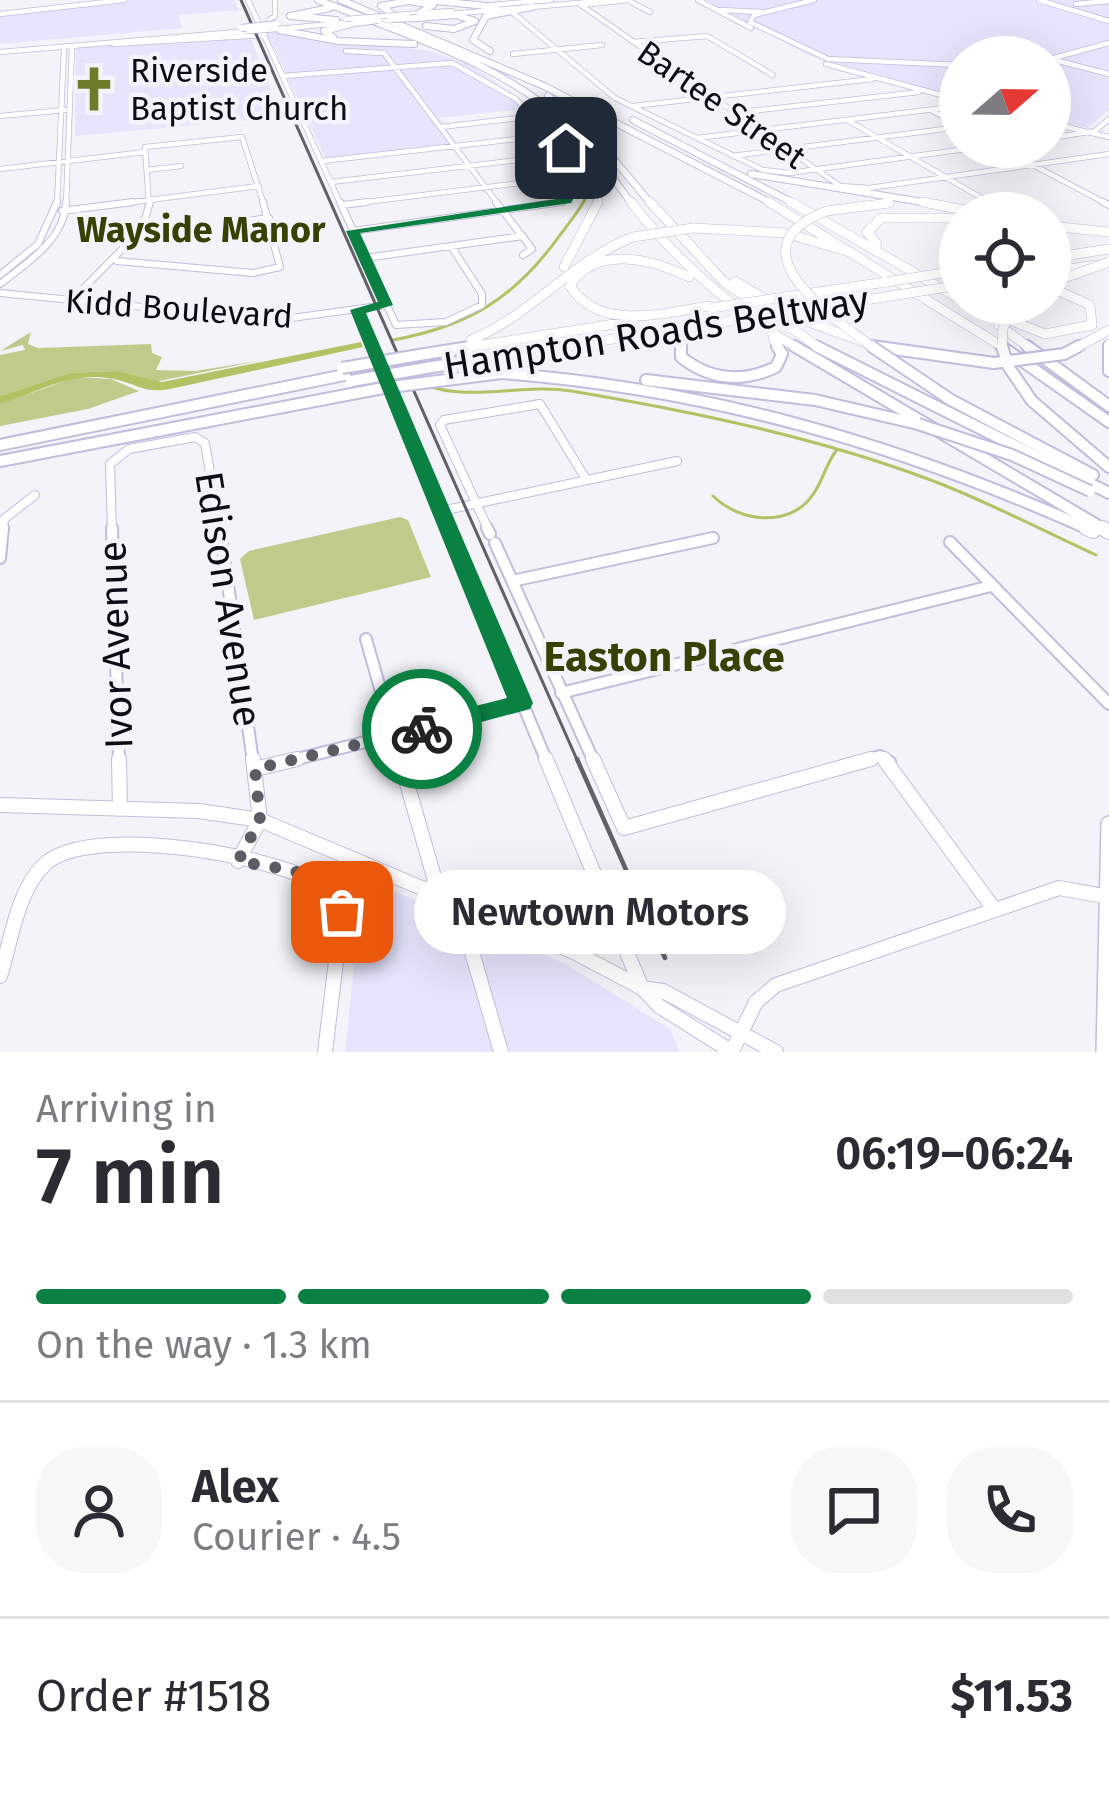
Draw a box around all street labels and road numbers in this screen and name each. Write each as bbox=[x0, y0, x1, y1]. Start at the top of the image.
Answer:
street label: Bartee Street bbox=[630, 32, 813, 178]
street label: Hampton Roads Beltway bbox=[440, 277, 872, 389]
street label: Kidd Boulevard bbox=[64, 281, 294, 337]
street label: Edison Avenue bbox=[185, 468, 271, 730]
street label: Ivor Avenue bbox=[89, 540, 143, 750]

